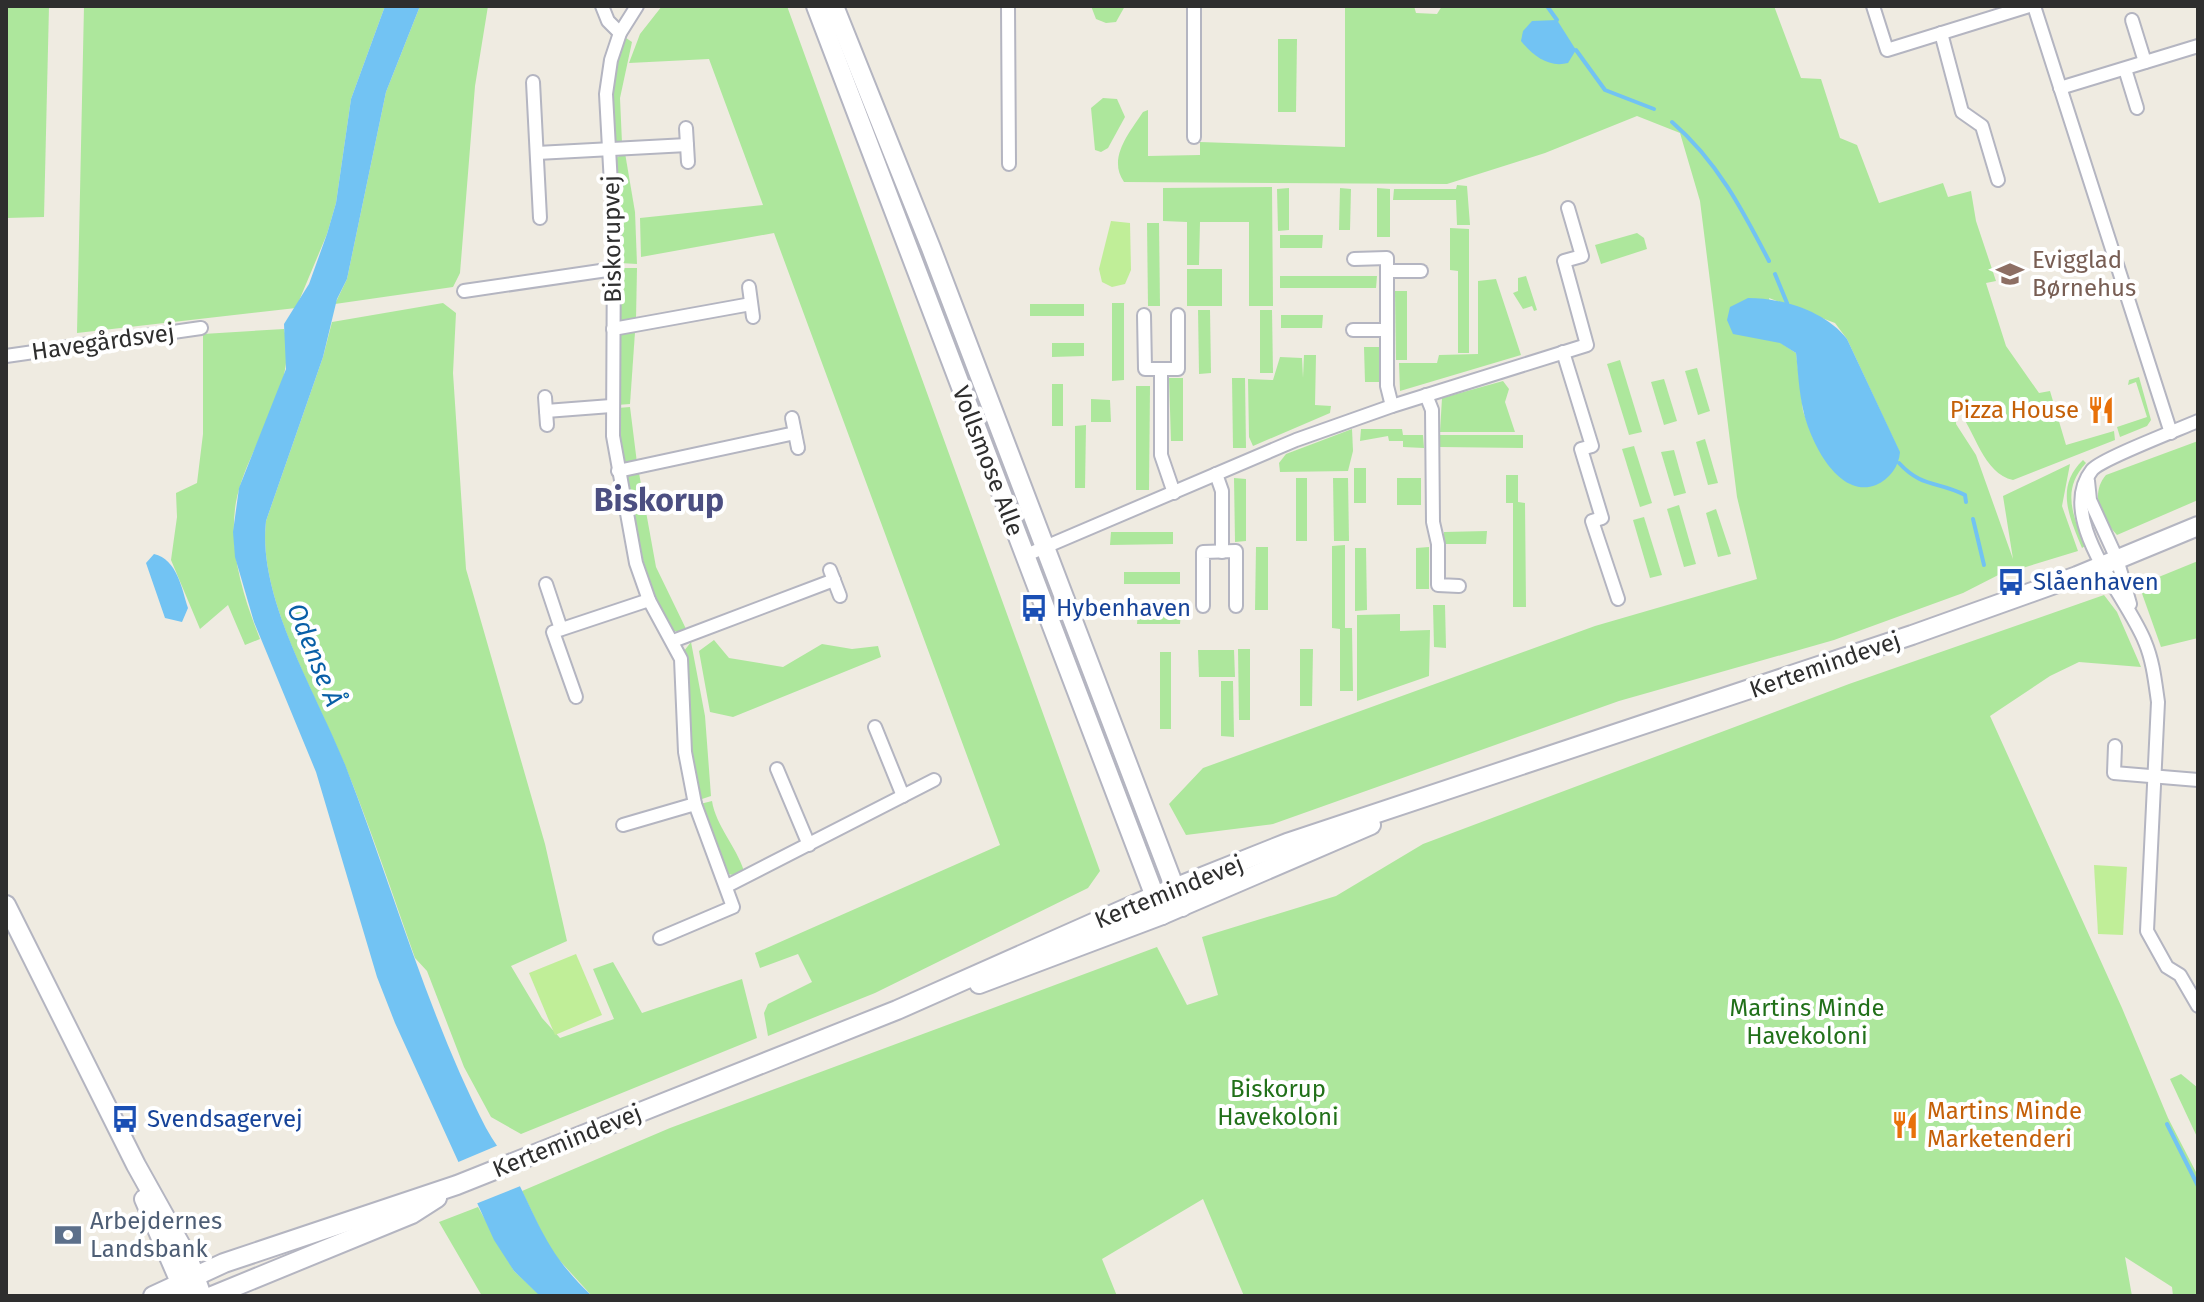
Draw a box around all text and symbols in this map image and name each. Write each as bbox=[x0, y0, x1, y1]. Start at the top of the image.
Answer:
street label: Biskorupvej bbox=[597, 175, 627, 303]
place label: Evigglad Børnehus bbox=[2032, 246, 2136, 302]
school or university icon: Evigglad Børnehus bbox=[1995, 259, 2025, 289]
street label: Havegårdsvej bbox=[30, 318, 176, 366]
street label: Vollsmose Alle bbox=[947, 382, 1029, 540]
restaurant icon: Pizza House bbox=[2086, 395, 2116, 425]
place label: Pizza House bbox=[1950, 396, 2079, 424]
district label: Biskorup bbox=[594, 481, 724, 519]
bus stop icon: Slåenhaven bbox=[1996, 567, 2026, 597]
place label: Slåenhaven bbox=[2033, 568, 2159, 596]
bus stop icon: Hybenhaven bbox=[1019, 593, 1049, 623]
place label: Hybenhaven bbox=[1056, 594, 1191, 622]
water label: Odense Å bbox=[280, 598, 352, 711]
street label: Kertemindevej bbox=[1746, 626, 1904, 704]
street label: Kertemindevej bbox=[1091, 849, 1247, 935]
park label: Martins Minde Havekoloni bbox=[1730, 994, 1885, 1050]
park label: Biskorup Havekoloni bbox=[1217, 1075, 1339, 1131]
place label: Martins Minde Marketenderi bbox=[1927, 1097, 2082, 1153]
street label: Kertemindevej bbox=[489, 1098, 645, 1184]
bus stop icon: Svendsagervej bbox=[110, 1104, 140, 1134]
place label: Svendsagervej bbox=[147, 1105, 303, 1133]
restaurant icon: Martins Minde Marketenderi bbox=[1890, 1110, 1920, 1140]
place label: Arbejdernes Landsbank bbox=[90, 1207, 222, 1263]
bank icon: Arbejdernes Landsbank bbox=[53, 1220, 83, 1250]

